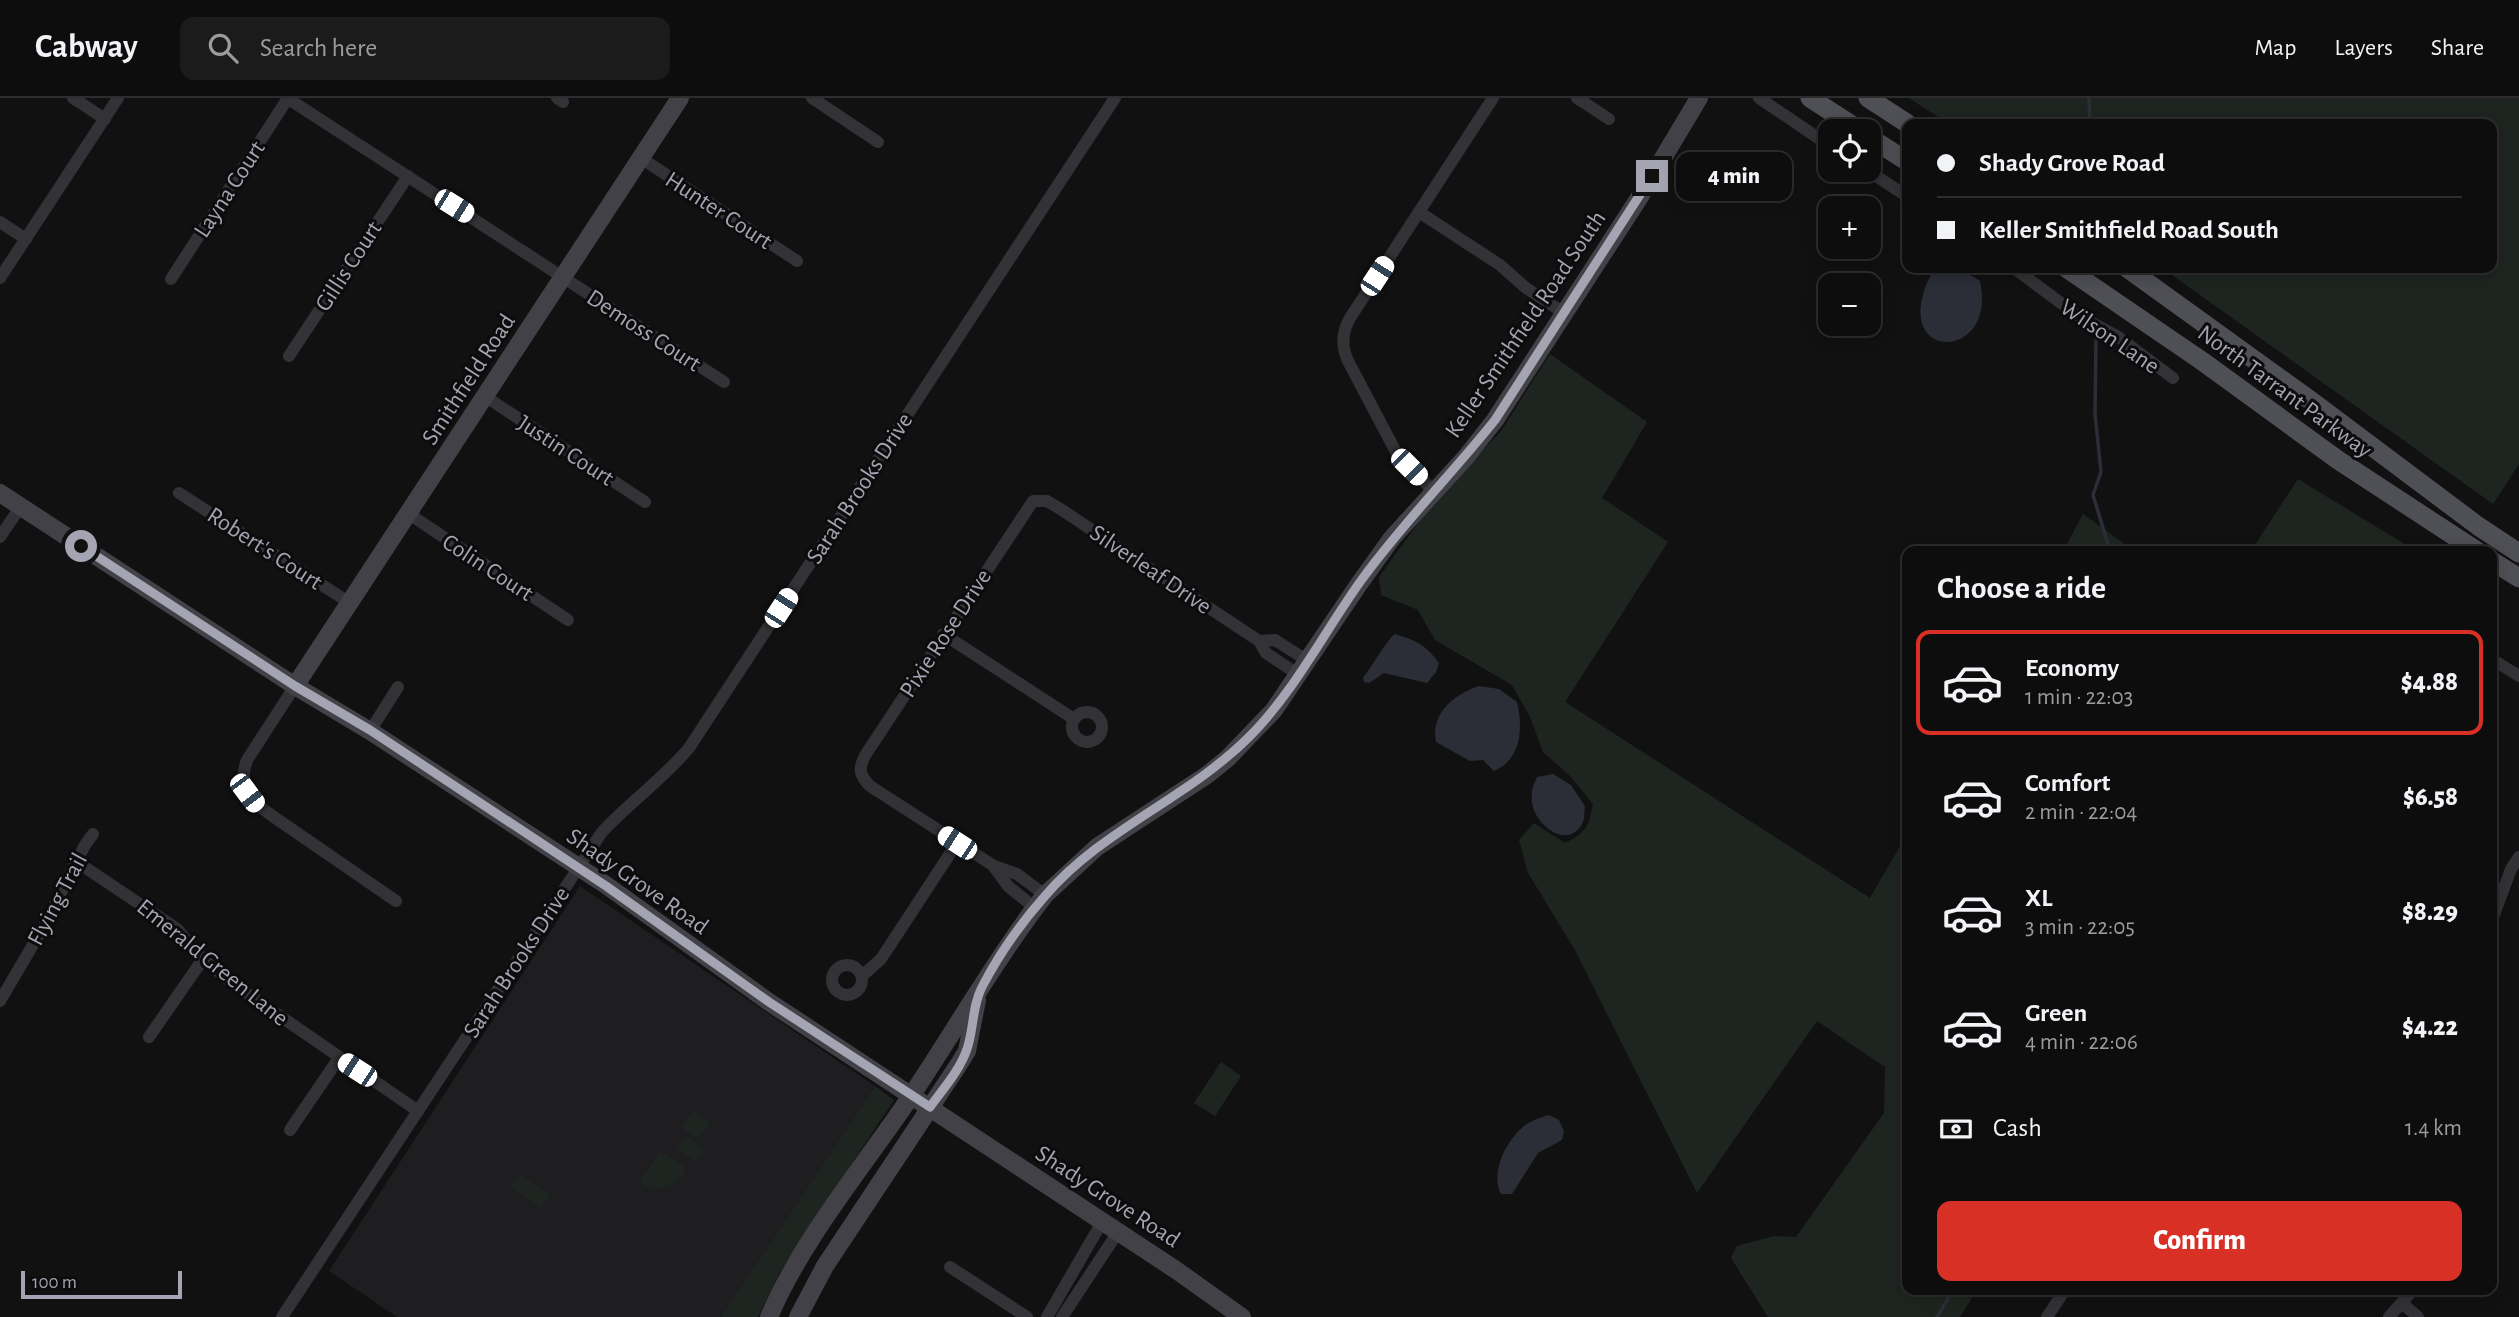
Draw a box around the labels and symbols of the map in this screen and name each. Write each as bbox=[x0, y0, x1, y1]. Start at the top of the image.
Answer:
street label: Layna Court bbox=[190, 137, 270, 242]
callout: 4 min bbox=[1676, 152, 1792, 200]
route end bbox=[1636, 160, 1668, 192]
street label: Hunter Court bbox=[661, 168, 776, 254]
car bbox=[431, 186, 478, 226]
street label: Keller Smithfield Road South bbox=[1441, 207, 1611, 442]
street label: Gillis Court bbox=[311, 217, 387, 316]
car bbox=[1357, 253, 1398, 299]
street label: Demoss Court bbox=[582, 285, 705, 377]
street label: Wilson Lane bbox=[2055, 295, 2163, 379]
street label: Smithfield Road bbox=[418, 310, 520, 449]
street label: North Tarrant Parkway bbox=[2193, 321, 2376, 463]
street label: Sarah Brooks Drive bbox=[802, 409, 917, 568]
street label: Justin Court bbox=[513, 411, 618, 491]
car bbox=[1387, 445, 1432, 489]
street label: Robert's Court bbox=[203, 503, 326, 595]
street label: Silverleaf Drive bbox=[1085, 521, 1215, 619]
route start bbox=[65, 530, 97, 562]
street label: Colin Court bbox=[438, 530, 537, 606]
street label: Pixie Rose Drive bbox=[896, 565, 996, 702]
car bbox=[761, 585, 802, 631]
car bbox=[226, 770, 269, 816]
car bbox=[934, 823, 981, 863]
street label: Shady Grove Road bbox=[562, 824, 713, 940]
street label: Flying Trail bbox=[24, 849, 92, 950]
street label: Sarah Brooks Drive bbox=[459, 883, 574, 1042]
street label: Emerald Green Lane bbox=[132, 895, 293, 1031]
car bbox=[334, 1050, 381, 1090]
street label: Shady Grove Road bbox=[1031, 1141, 1184, 1252]
scale bar bbox=[21, 1268, 182, 1300]

